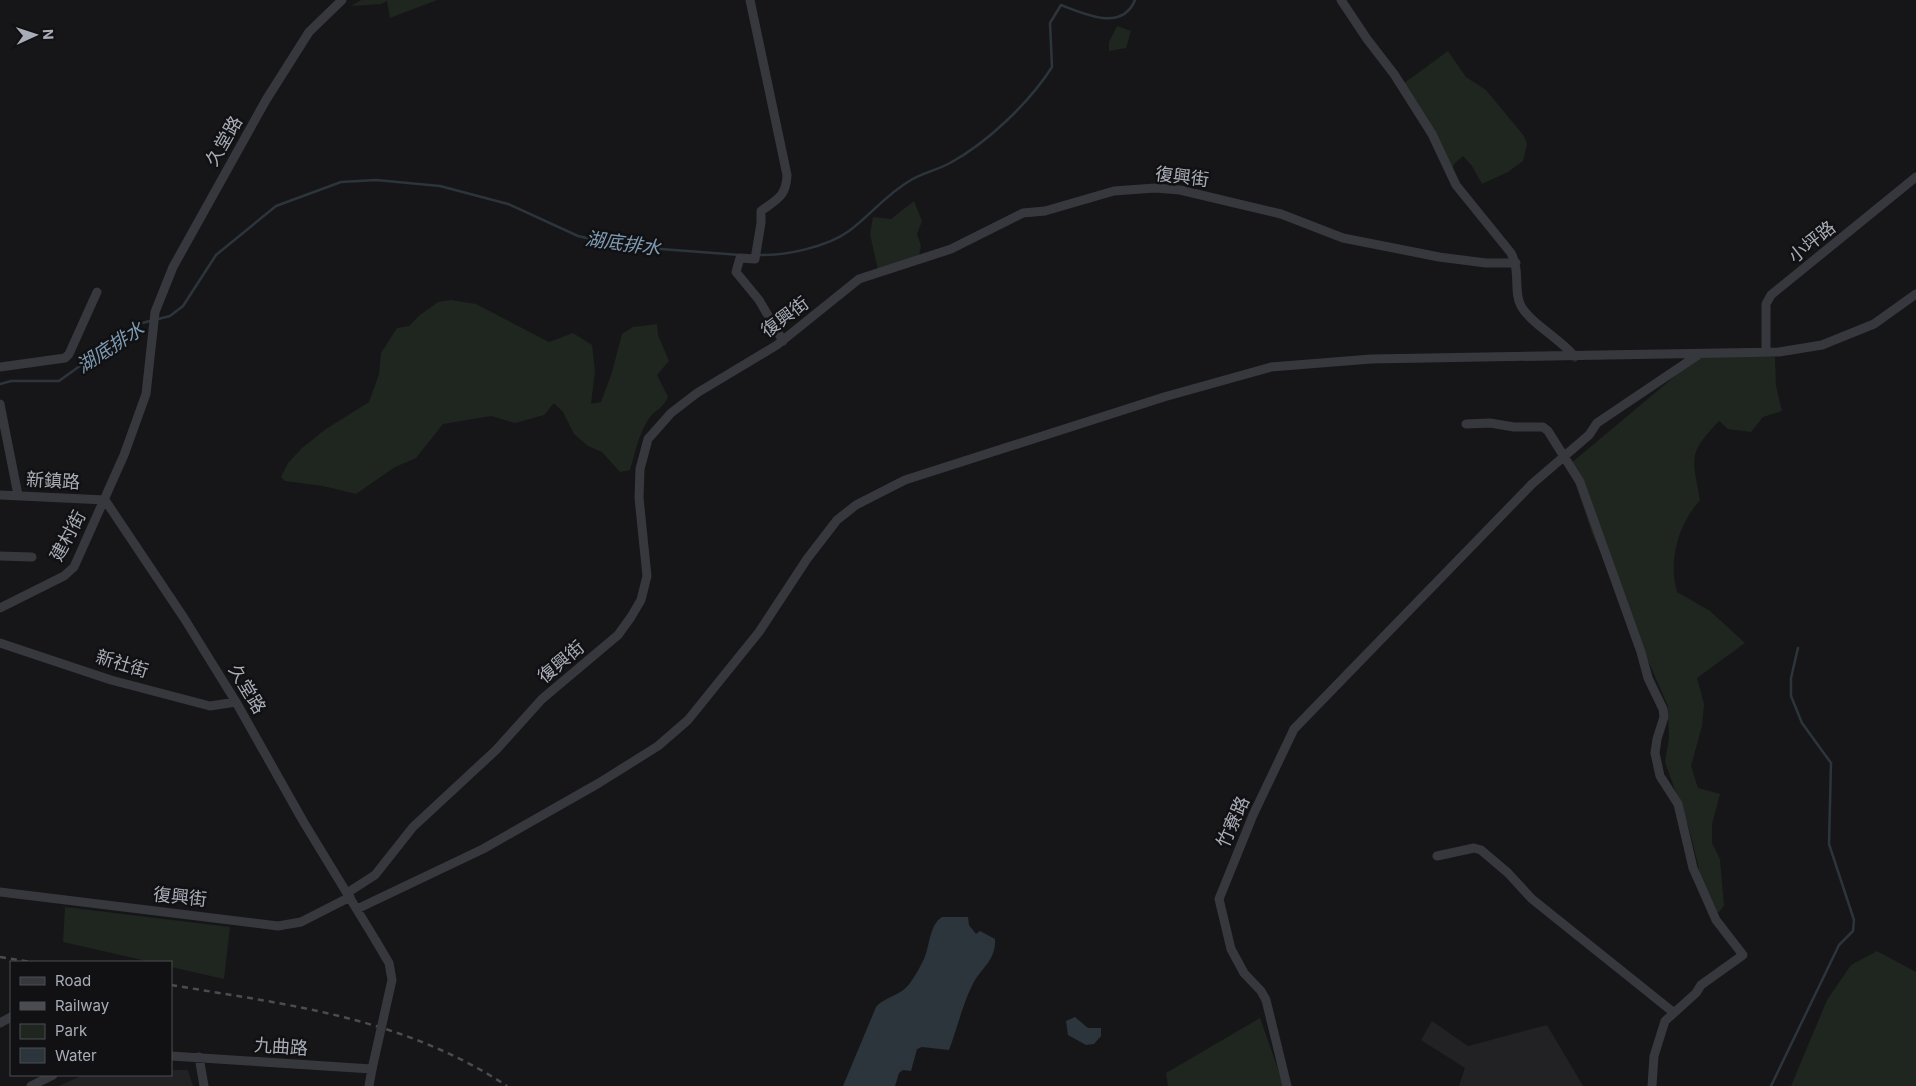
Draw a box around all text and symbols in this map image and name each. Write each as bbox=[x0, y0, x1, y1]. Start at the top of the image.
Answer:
north arrow bbox=[10, 10, 60, 60]
text: N bbox=[40, 29, 57, 40]
street label: 久堂路 bbox=[201, 112, 246, 169]
street label: 復興街 bbox=[1154, 163, 1210, 190]
street label: 小坪路 bbox=[1784, 216, 1839, 267]
water label: 湖底排水 bbox=[584, 227, 663, 260]
street label: 復興街 bbox=[757, 292, 813, 341]
water label: 湖底排水 bbox=[72, 317, 149, 378]
street label: 新鎮路 bbox=[26, 469, 81, 492]
street label: 建村街 bbox=[46, 507, 90, 565]
street label: 復興街 bbox=[533, 636, 588, 687]
street label: 新社街 bbox=[93, 646, 151, 681]
street label: 久堂路 bbox=[225, 660, 270, 717]
street label: 竹寮路 bbox=[1212, 793, 1253, 851]
street label: 復興街 bbox=[152, 883, 208, 910]
legend bbox=[10, 961, 172, 1076]
text: Road bbox=[55, 971, 91, 990]
text: Railway bbox=[55, 996, 110, 1015]
text: Park bbox=[55, 1021, 88, 1040]
street label: 九曲路 bbox=[253, 1034, 309, 1059]
text: Water bbox=[55, 1046, 97, 1065]

